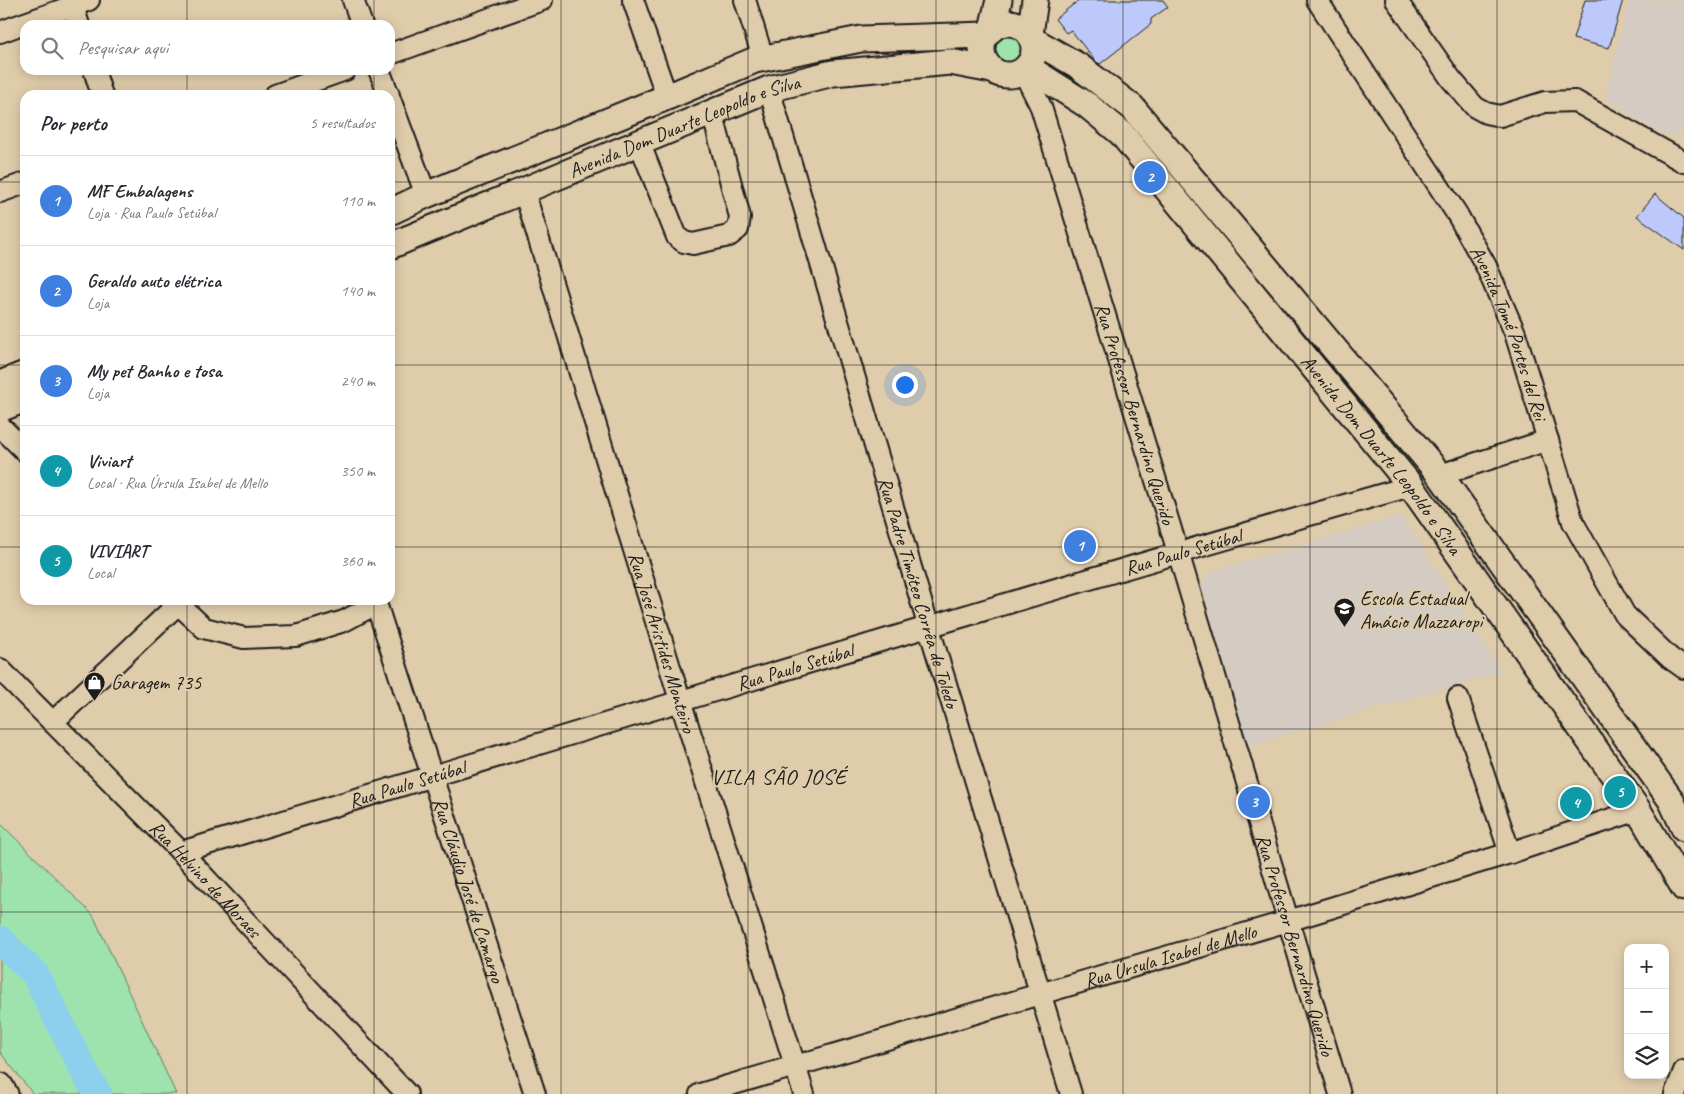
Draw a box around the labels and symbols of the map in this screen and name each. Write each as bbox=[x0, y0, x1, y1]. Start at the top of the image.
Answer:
street label: Avenida Dom Duarte Leopoldo e Silva bbox=[565, 69, 804, 184]
pin: 2 bbox=[1134, 158, 1166, 196]
street label: Avenida Tomé Portes del Rei bbox=[1464, 241, 1554, 425]
street label: Rua Professor Bernardino Querido bbox=[1089, 300, 1181, 528]
street label: Avenida Dom Duarte Leopoldo e Silva bbox=[1295, 350, 1468, 561]
your location bbox=[892, 372, 918, 398]
street label: Rua Padre Timóteo Corrêa de Toledo bbox=[872, 474, 965, 713]
street label: Rua Paulo Setúbal bbox=[1122, 522, 1248, 581]
pin: 1 bbox=[1064, 527, 1096, 565]
street label: Rua José Aristides Monteiro bbox=[622, 549, 702, 737]
place label: Escola Estadual Amácio Mazzaropi bbox=[1360, 586, 1484, 634]
school or university icon: Escola Estadual Amácio Mazzaropi bbox=[1332, 597, 1356, 628]
street label: Rua Paulo Setúbal bbox=[734, 637, 859, 697]
shop icon: Garagem 735 bbox=[83, 670, 107, 701]
place label: Garagem 735 bbox=[111, 670, 202, 695]
street label: Rua Paulo Setúbal bbox=[346, 754, 472, 814]
district label: VILA SÃO JOSÉ bbox=[711, 763, 849, 791]
pin: 5 bbox=[1604, 773, 1636, 811]
pin: 3 bbox=[1238, 783, 1270, 821]
pin: 4 bbox=[1560, 784, 1592, 822]
street label: Rua Cláudio José de Camargo bbox=[427, 795, 510, 987]
street label: Rua Helvino de Moraes bbox=[144, 816, 268, 945]
street label: Rua Professor Bernardino Querido bbox=[1250, 831, 1340, 1060]
street label: Rua Úrsula Isabel de Mello bbox=[1081, 919, 1260, 993]

